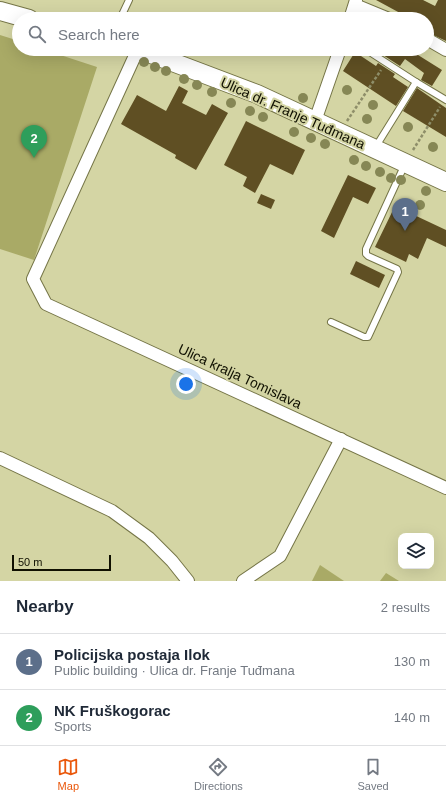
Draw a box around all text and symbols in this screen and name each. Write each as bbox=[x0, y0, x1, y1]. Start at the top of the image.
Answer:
search box bbox=[12, 12, 434, 56]
icon: search bbox=[26, 23, 48, 45]
text: Search here bbox=[58, 26, 140, 43]
street label: Ulica dr. Franje Tuđmana bbox=[218, 74, 368, 152]
pin: 2 bbox=[21, 125, 47, 158]
pin: 1 bbox=[392, 198, 418, 231]
street label: Ulica kralja Tomislava bbox=[176, 340, 304, 412]
your location bbox=[176, 374, 196, 394]
map controls bbox=[398, 533, 434, 569]
button: layers bbox=[398, 533, 434, 569]
scale bar bbox=[12, 553, 111, 572]
text: 50 m bbox=[18, 556, 42, 568]
text: Nearby bbox=[16, 597, 74, 616]
text: 2 results bbox=[381, 600, 430, 615]
text: Policijska postaja Ilok bbox=[54, 646, 210, 663]
text: 1 bbox=[25, 654, 33, 669]
text: 130 m bbox=[394, 654, 430, 669]
text: Public building · Ulica dr. Franje Tuđmana bbox=[54, 663, 295, 678]
text: NK Fruškogorac bbox=[54, 702, 171, 719]
text: 2 bbox=[25, 710, 33, 725]
text: 140 m bbox=[394, 710, 430, 725]
text: Sports bbox=[54, 719, 92, 734]
tab: Map bbox=[57, 756, 79, 792]
tab: Directions bbox=[194, 756, 243, 792]
tab: Saved bbox=[357, 756, 389, 792]

